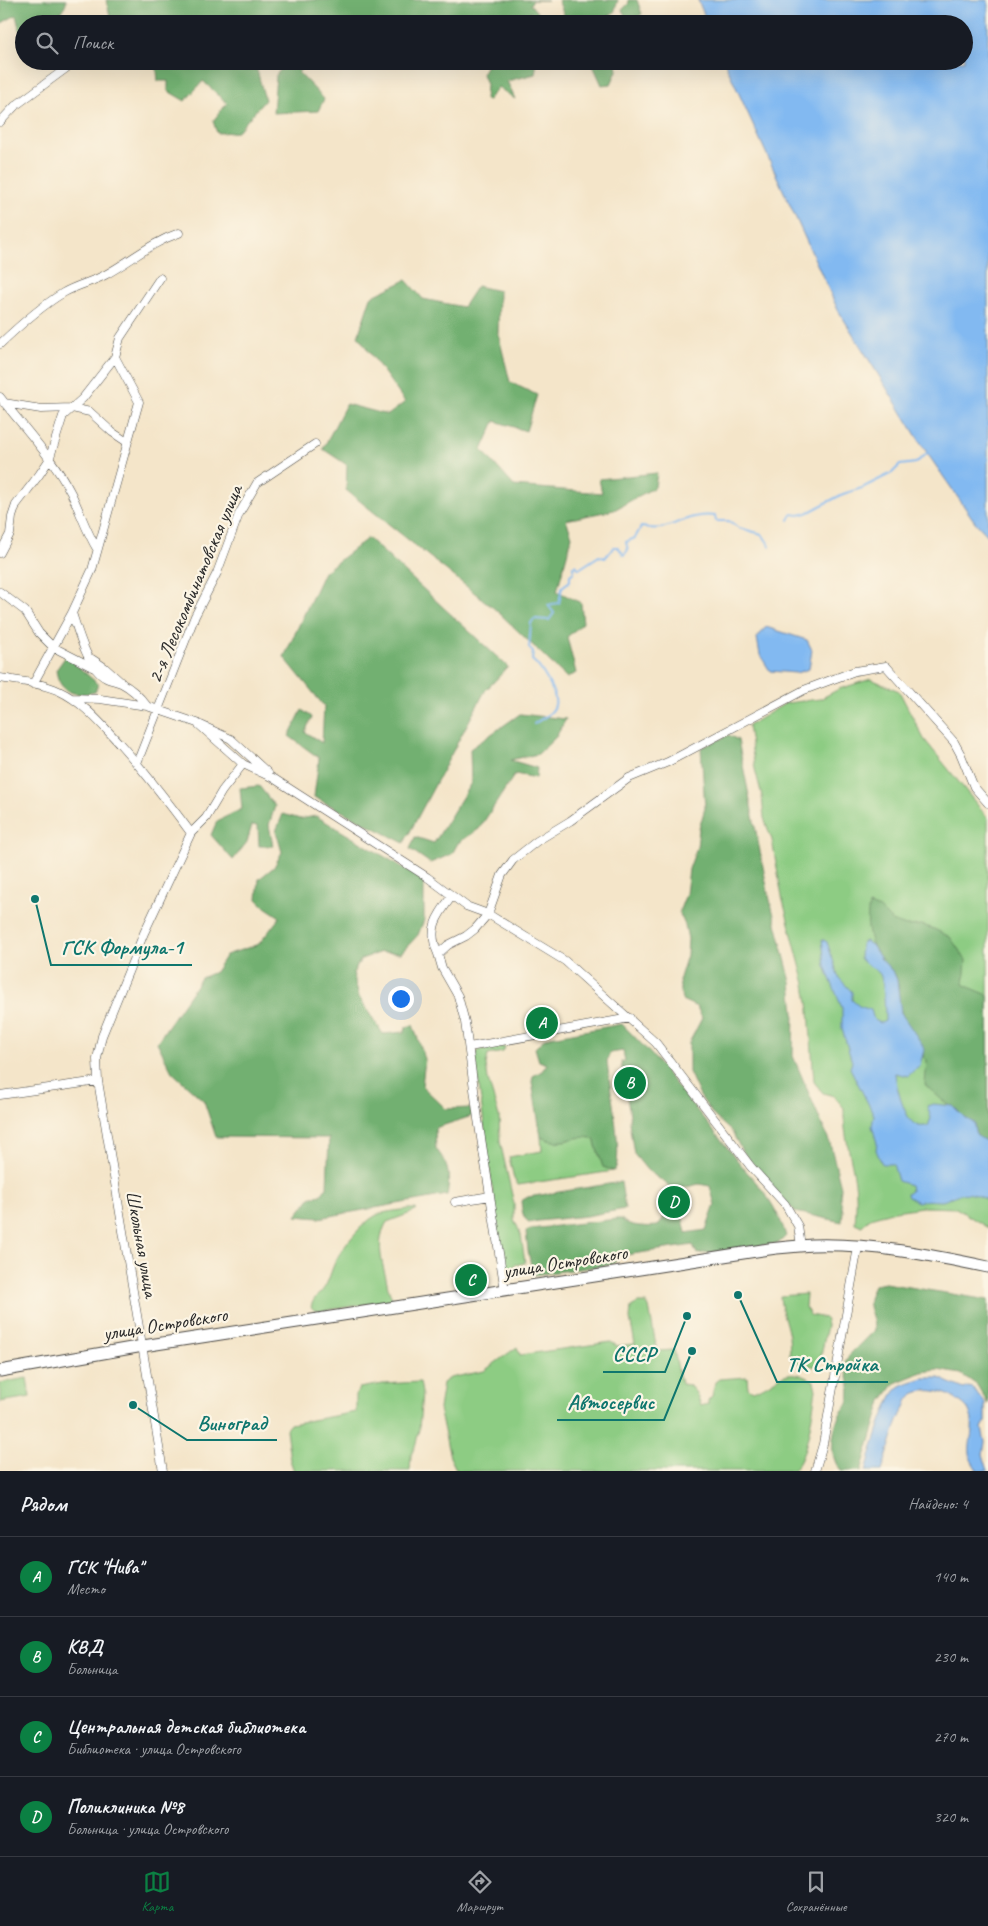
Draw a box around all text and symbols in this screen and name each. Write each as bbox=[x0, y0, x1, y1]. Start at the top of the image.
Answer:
search box bbox=[15, 15, 973, 70]
icon: search bbox=[33, 29, 61, 57]
text: Поиск bbox=[73, 31, 113, 55]
street label: 2-я Лесокомбинатовская улица bbox=[142, 480, 249, 687]
callout: ГСК Формула-1 bbox=[51, 929, 192, 965]
text: ГСК Формула-1 bbox=[61, 934, 185, 961]
your location bbox=[388, 986, 414, 1012]
pin: A bbox=[526, 1004, 558, 1042]
pin: B bbox=[614, 1064, 646, 1102]
pin: D bbox=[658, 1183, 690, 1221]
street label: Школьная улица bbox=[120, 1189, 164, 1301]
street label: улица Островского bbox=[500, 1240, 630, 1284]
pin: C bbox=[455, 1261, 487, 1299]
street label: улица Островского bbox=[100, 1302, 230, 1346]
callout: СССР bbox=[603, 1336, 665, 1372]
text: СССР bbox=[613, 1341, 658, 1367]
callout: ТК Стройка bbox=[777, 1346, 888, 1382]
text: ТК Стройка bbox=[786, 1351, 879, 1377]
callout: Автосервис bbox=[557, 1384, 664, 1420]
text: Автосервис bbox=[567, 1389, 655, 1415]
callout: Виноград bbox=[187, 1404, 277, 1440]
text: Виноград bbox=[197, 1410, 268, 1436]
text: Рядом bbox=[20, 1491, 67, 1517]
text: Найдено: 4 bbox=[908, 1494, 968, 1514]
text: ГСК "Нива" bbox=[67, 1555, 143, 1579]
text: A bbox=[32, 1567, 40, 1587]
text: 140 m bbox=[934, 1567, 968, 1587]
text: Место bbox=[67, 1579, 105, 1599]
text: КВД bbox=[67, 1635, 103, 1659]
text: B bbox=[32, 1647, 40, 1667]
text: 230 m bbox=[934, 1647, 968, 1667]
text: Больница bbox=[67, 1659, 117, 1679]
text: Центральная детская библиотека bbox=[67, 1715, 305, 1739]
text: C bbox=[32, 1727, 40, 1747]
text: 270 m bbox=[934, 1727, 968, 1747]
text: Библиотека · улица Островского bbox=[67, 1739, 241, 1759]
text: Поликлиника №8 bbox=[67, 1795, 184, 1819]
text: D bbox=[31, 1807, 41, 1827]
text: 320 m bbox=[934, 1807, 968, 1827]
text: Больница · улица Островского bbox=[67, 1819, 228, 1839]
tab: Карта bbox=[141, 1868, 174, 1915]
tab: Маршрут bbox=[456, 1868, 503, 1915]
tab: Сохранённые bbox=[786, 1868, 846, 1915]

